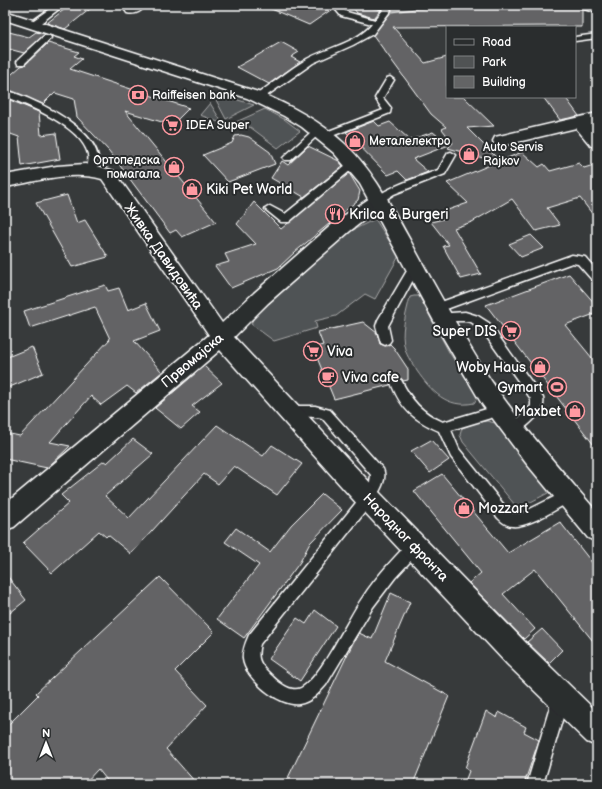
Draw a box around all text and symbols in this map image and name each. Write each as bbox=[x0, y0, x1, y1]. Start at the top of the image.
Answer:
legend bbox=[446, 26, 576, 98]
text: Road bbox=[482, 35, 511, 50]
text: Park bbox=[482, 55, 506, 70]
text: Building bbox=[482, 75, 526, 90]
bank icon: Raiffeisen bank bbox=[127, 84, 149, 106]
place label: Raiffeisen bank bbox=[152, 88, 235, 103]
supermarket icon: IDEA Super bbox=[161, 114, 183, 136]
place label: IDEA Super bbox=[186, 118, 250, 133]
shop icon: Металелектро bbox=[344, 130, 366, 152]
place label: Металелектро bbox=[369, 134, 450, 149]
place label: Auto Servis Rajkov bbox=[483, 140, 543, 169]
shop icon: Auto Servis Rajkov bbox=[458, 143, 480, 165]
place label: Ортопедска помагала bbox=[93, 153, 160, 182]
shop icon: Ортопедска помагала bbox=[163, 156, 185, 178]
shop icon: Kiki Pet World bbox=[181, 178, 203, 200]
place label: Kiki Pet World bbox=[206, 181, 292, 198]
street label: Живка Давидовића bbox=[120, 200, 207, 313]
restaurant icon: Krilca & Burgeri bbox=[324, 203, 346, 225]
place label: Krilca & Burgeri bbox=[349, 206, 449, 223]
supermarket icon: Super DIS bbox=[500, 320, 522, 342]
place label: Super DIS bbox=[432, 323, 497, 340]
street label: Првомајска bbox=[158, 329, 227, 391]
supermarket icon: Viva bbox=[302, 340, 324, 362]
place label: Viva bbox=[327, 343, 353, 360]
shop icon: Woby Haus bbox=[529, 356, 551, 378]
place label: Woby Haus bbox=[456, 359, 526, 376]
cafe icon: Viva cafe bbox=[317, 366, 339, 388]
place label: Viva cafe bbox=[342, 369, 399, 386]
sports icon: Gymart bbox=[546, 376, 568, 398]
place label: Gymart bbox=[497, 379, 544, 396]
shop icon: Maxbet bbox=[564, 400, 586, 422]
place label: Maxbet bbox=[514, 403, 562, 420]
street label: Народног фронта bbox=[359, 490, 452, 585]
shop icon: Mozzart bbox=[453, 497, 475, 519]
place label: Mozzart bbox=[478, 500, 529, 517]
north arrow bbox=[26, 723, 66, 763]
text: N bbox=[42, 727, 50, 740]

